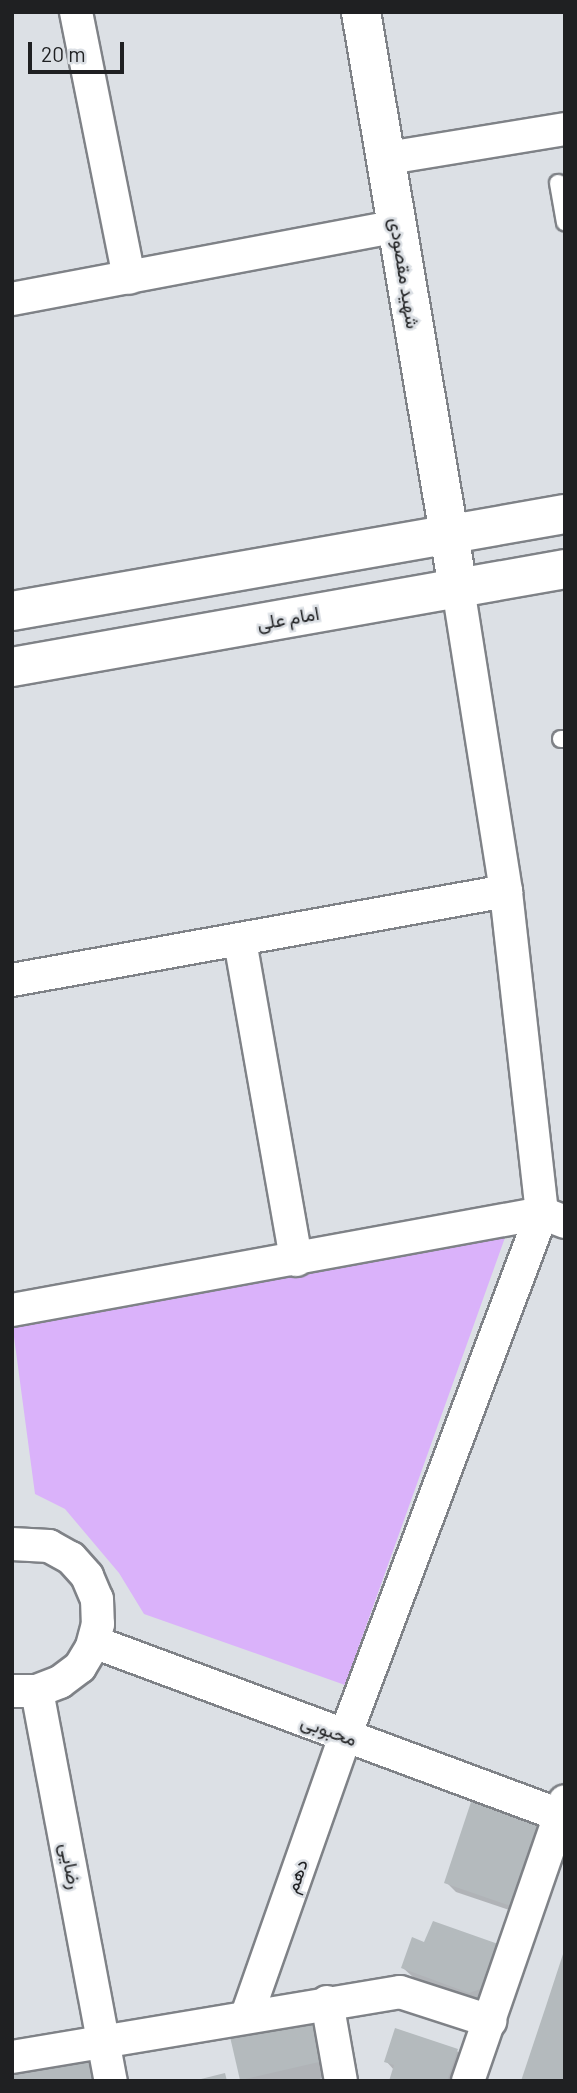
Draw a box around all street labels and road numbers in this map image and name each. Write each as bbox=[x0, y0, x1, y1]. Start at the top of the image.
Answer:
street label: شهید مقصودی bbox=[385, 216, 425, 330]
street label: امام علی bbox=[255, 601, 321, 635]
street label: محبوبی bbox=[298, 1709, 360, 1751]
street label: رضایی bbox=[55, 1841, 87, 1891]
street label: دهم bbox=[280, 1856, 312, 1896]

